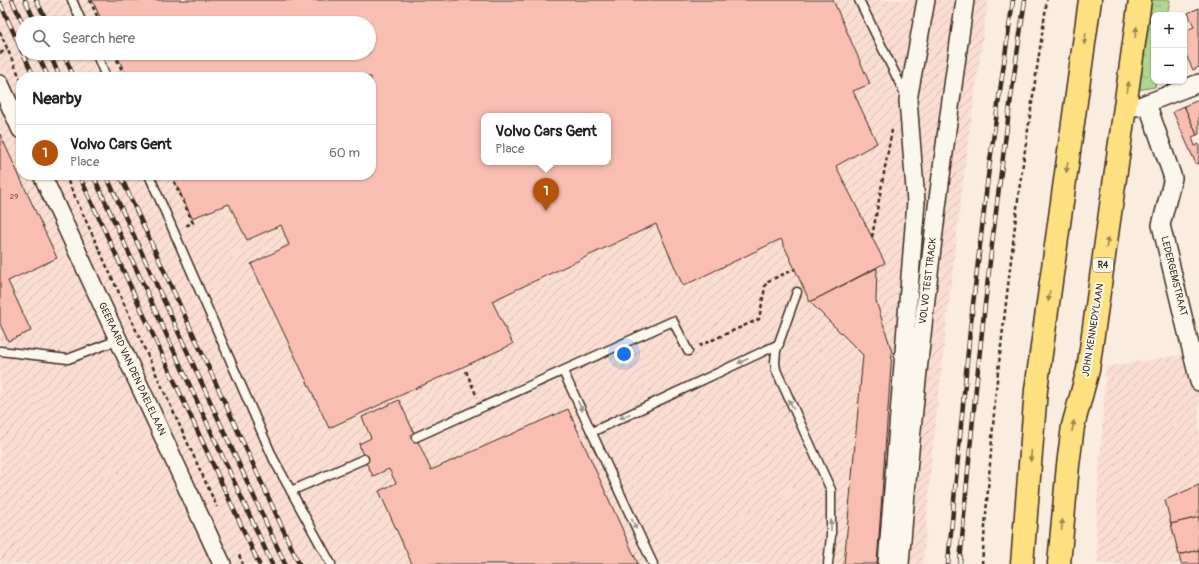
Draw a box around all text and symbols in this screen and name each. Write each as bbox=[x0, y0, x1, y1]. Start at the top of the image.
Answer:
map controls bbox=[1151, 12, 1187, 84]
button: + bbox=[1151, 12, 1187, 48]
search box bbox=[16, 16, 376, 60]
one-way arrow bbox=[1133, 26, 1139, 38]
icon: search bbox=[30, 27, 52, 49]
text: Search here bbox=[62, 29, 135, 48]
one-way arrow bbox=[1082, 33, 1088, 45]
button: − bbox=[1151, 48, 1187, 84]
one-way arrow bbox=[1125, 81, 1131, 93]
text: Nearby bbox=[32, 88, 81, 109]
popup bbox=[481, 113, 611, 165]
text: Volvo Cars Gent bbox=[495, 122, 597, 141]
text: Volvo Cars Gent bbox=[70, 135, 172, 154]
text: Place bbox=[495, 141, 525, 157]
text: 1 bbox=[42, 145, 48, 161]
text: 60 m bbox=[329, 145, 360, 161]
text: Place bbox=[70, 154, 99, 170]
one-way arrow bbox=[1064, 161, 1070, 173]
pin: 1 bbox=[533, 178, 559, 211]
house number: 29 bbox=[10, 192, 18, 201]
street label: LEDERGEMSTRAAT bbox=[1158, 235, 1190, 318]
street label: VOLVO TEST TRACK bbox=[917, 237, 939, 325]
one-way arrow bbox=[1103, 237, 1110, 249]
road number: R4 bbox=[1093, 258, 1113, 272]
street label: JOHN KENNEDYLAAN bbox=[1080, 282, 1106, 377]
one-way arrow bbox=[1046, 290, 1052, 302]
street label: GEERAARD VAN DEN DAELELAAN bbox=[96, 301, 168, 438]
your location bbox=[614, 344, 634, 364]
one-way arrow bbox=[738, 358, 749, 364]
one-way arrow bbox=[788, 398, 794, 410]
one-way arrow bbox=[577, 400, 583, 411]
one-way arrow bbox=[620, 413, 631, 419]
one-way arrow bbox=[1071, 420, 1077, 432]
one-way arrow bbox=[1027, 450, 1034, 462]
one-way arrow bbox=[631, 518, 637, 530]
one-way arrow bbox=[828, 518, 834, 531]
one-way arrow bbox=[1059, 519, 1066, 531]

